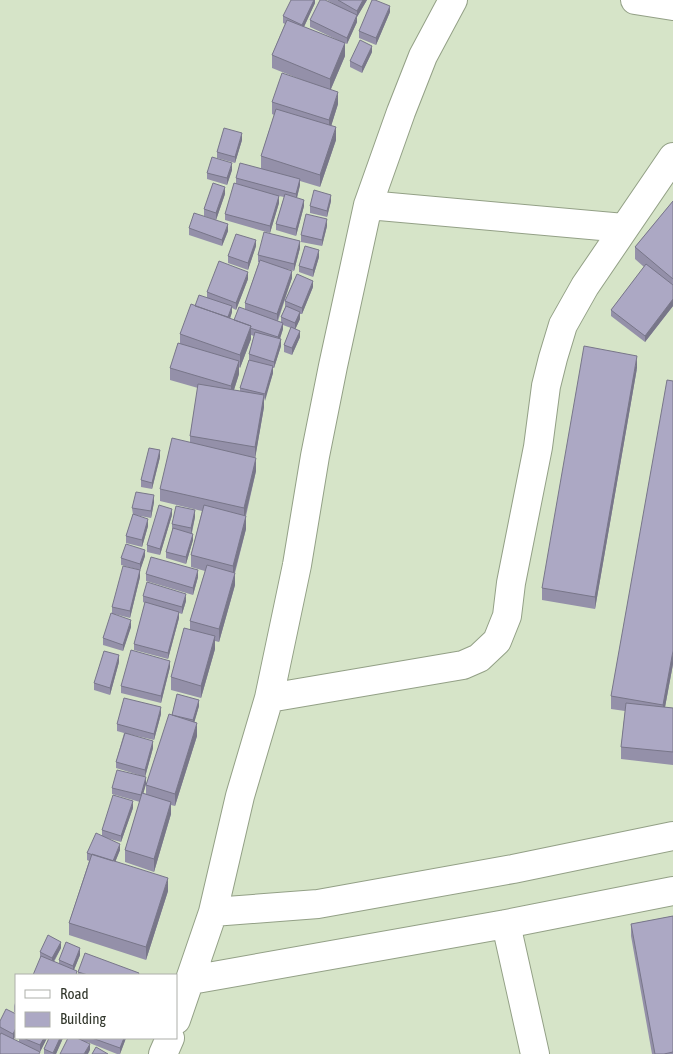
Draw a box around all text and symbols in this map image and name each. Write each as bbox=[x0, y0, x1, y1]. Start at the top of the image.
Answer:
legend bbox=[15, 974, 178, 1039]
text: Road bbox=[60, 985, 89, 1002]
text: Building bbox=[60, 1010, 106, 1027]

